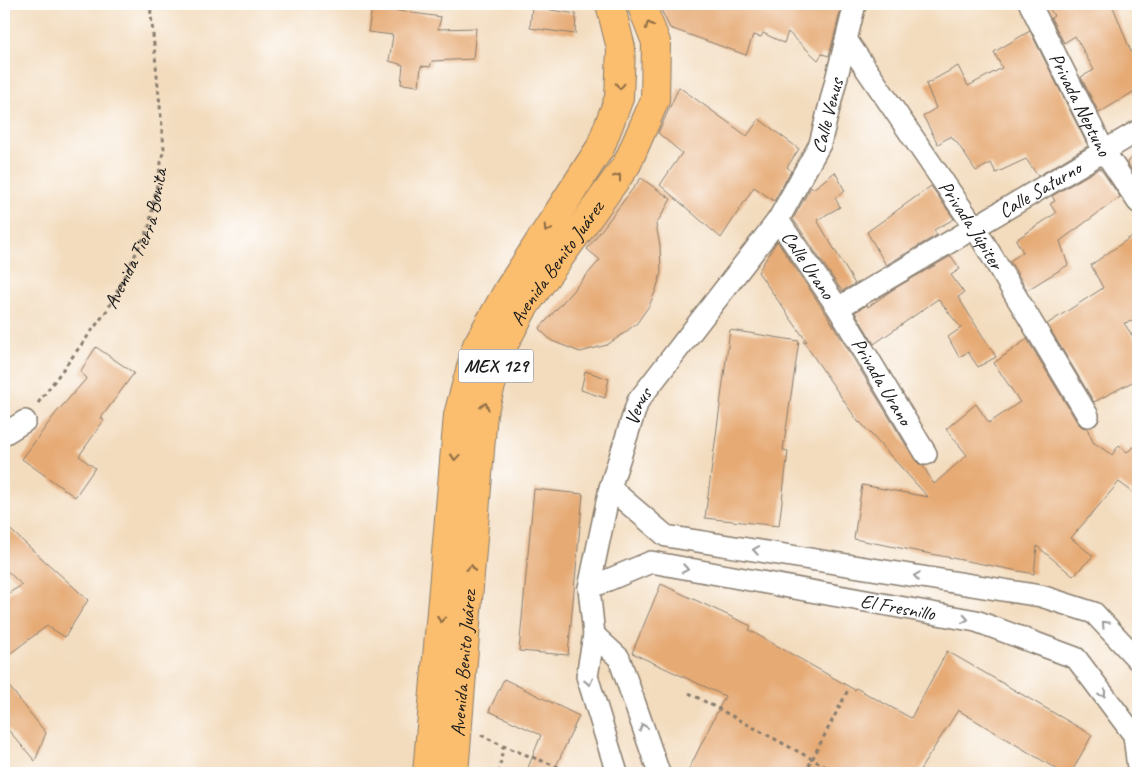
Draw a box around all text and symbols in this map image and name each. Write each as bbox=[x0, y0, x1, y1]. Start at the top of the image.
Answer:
one-way arrow bbox=[645, 21, 655, 29]
street label: Privada Neptuno bbox=[1044, 48, 1117, 162]
street label: Calle Venus bbox=[805, 74, 849, 157]
one-way arrow bbox=[614, 82, 625, 90]
street label: Calle Saturno bbox=[994, 154, 1087, 223]
street label: Avenida Tierra Bonita bbox=[98, 164, 173, 312]
one-way arrow bbox=[612, 173, 621, 183]
street label: Privada Júpiter bbox=[934, 175, 1010, 275]
street label: Avenida Benito Juárez bbox=[504, 194, 610, 330]
one-way arrow bbox=[544, 224, 554, 233]
street label: Calle Urano bbox=[776, 226, 841, 304]
street label: Privada Urano bbox=[846, 333, 919, 431]
road number: MEX 129 bbox=[458, 350, 534, 382]
street label: Venus bbox=[619, 380, 658, 428]
one-way arrow bbox=[479, 401, 490, 410]
one-way arrow bbox=[449, 453, 460, 461]
one-way arrow bbox=[752, 546, 761, 556]
one-way arrow bbox=[465, 563, 476, 571]
one-way arrow bbox=[680, 563, 689, 573]
one-way arrow bbox=[912, 571, 920, 582]
street label: Avenida Benito Juárez bbox=[444, 587, 481, 738]
street label: El Fresnillo bbox=[859, 588, 938, 626]
one-way arrow bbox=[961, 614, 970, 624]
one-way arrow bbox=[435, 615, 446, 623]
one-way arrow bbox=[1102, 621, 1111, 630]
one-way arrow bbox=[583, 678, 594, 687]
one-way arrow bbox=[1097, 688, 1106, 698]
one-way arrow bbox=[639, 723, 649, 732]

